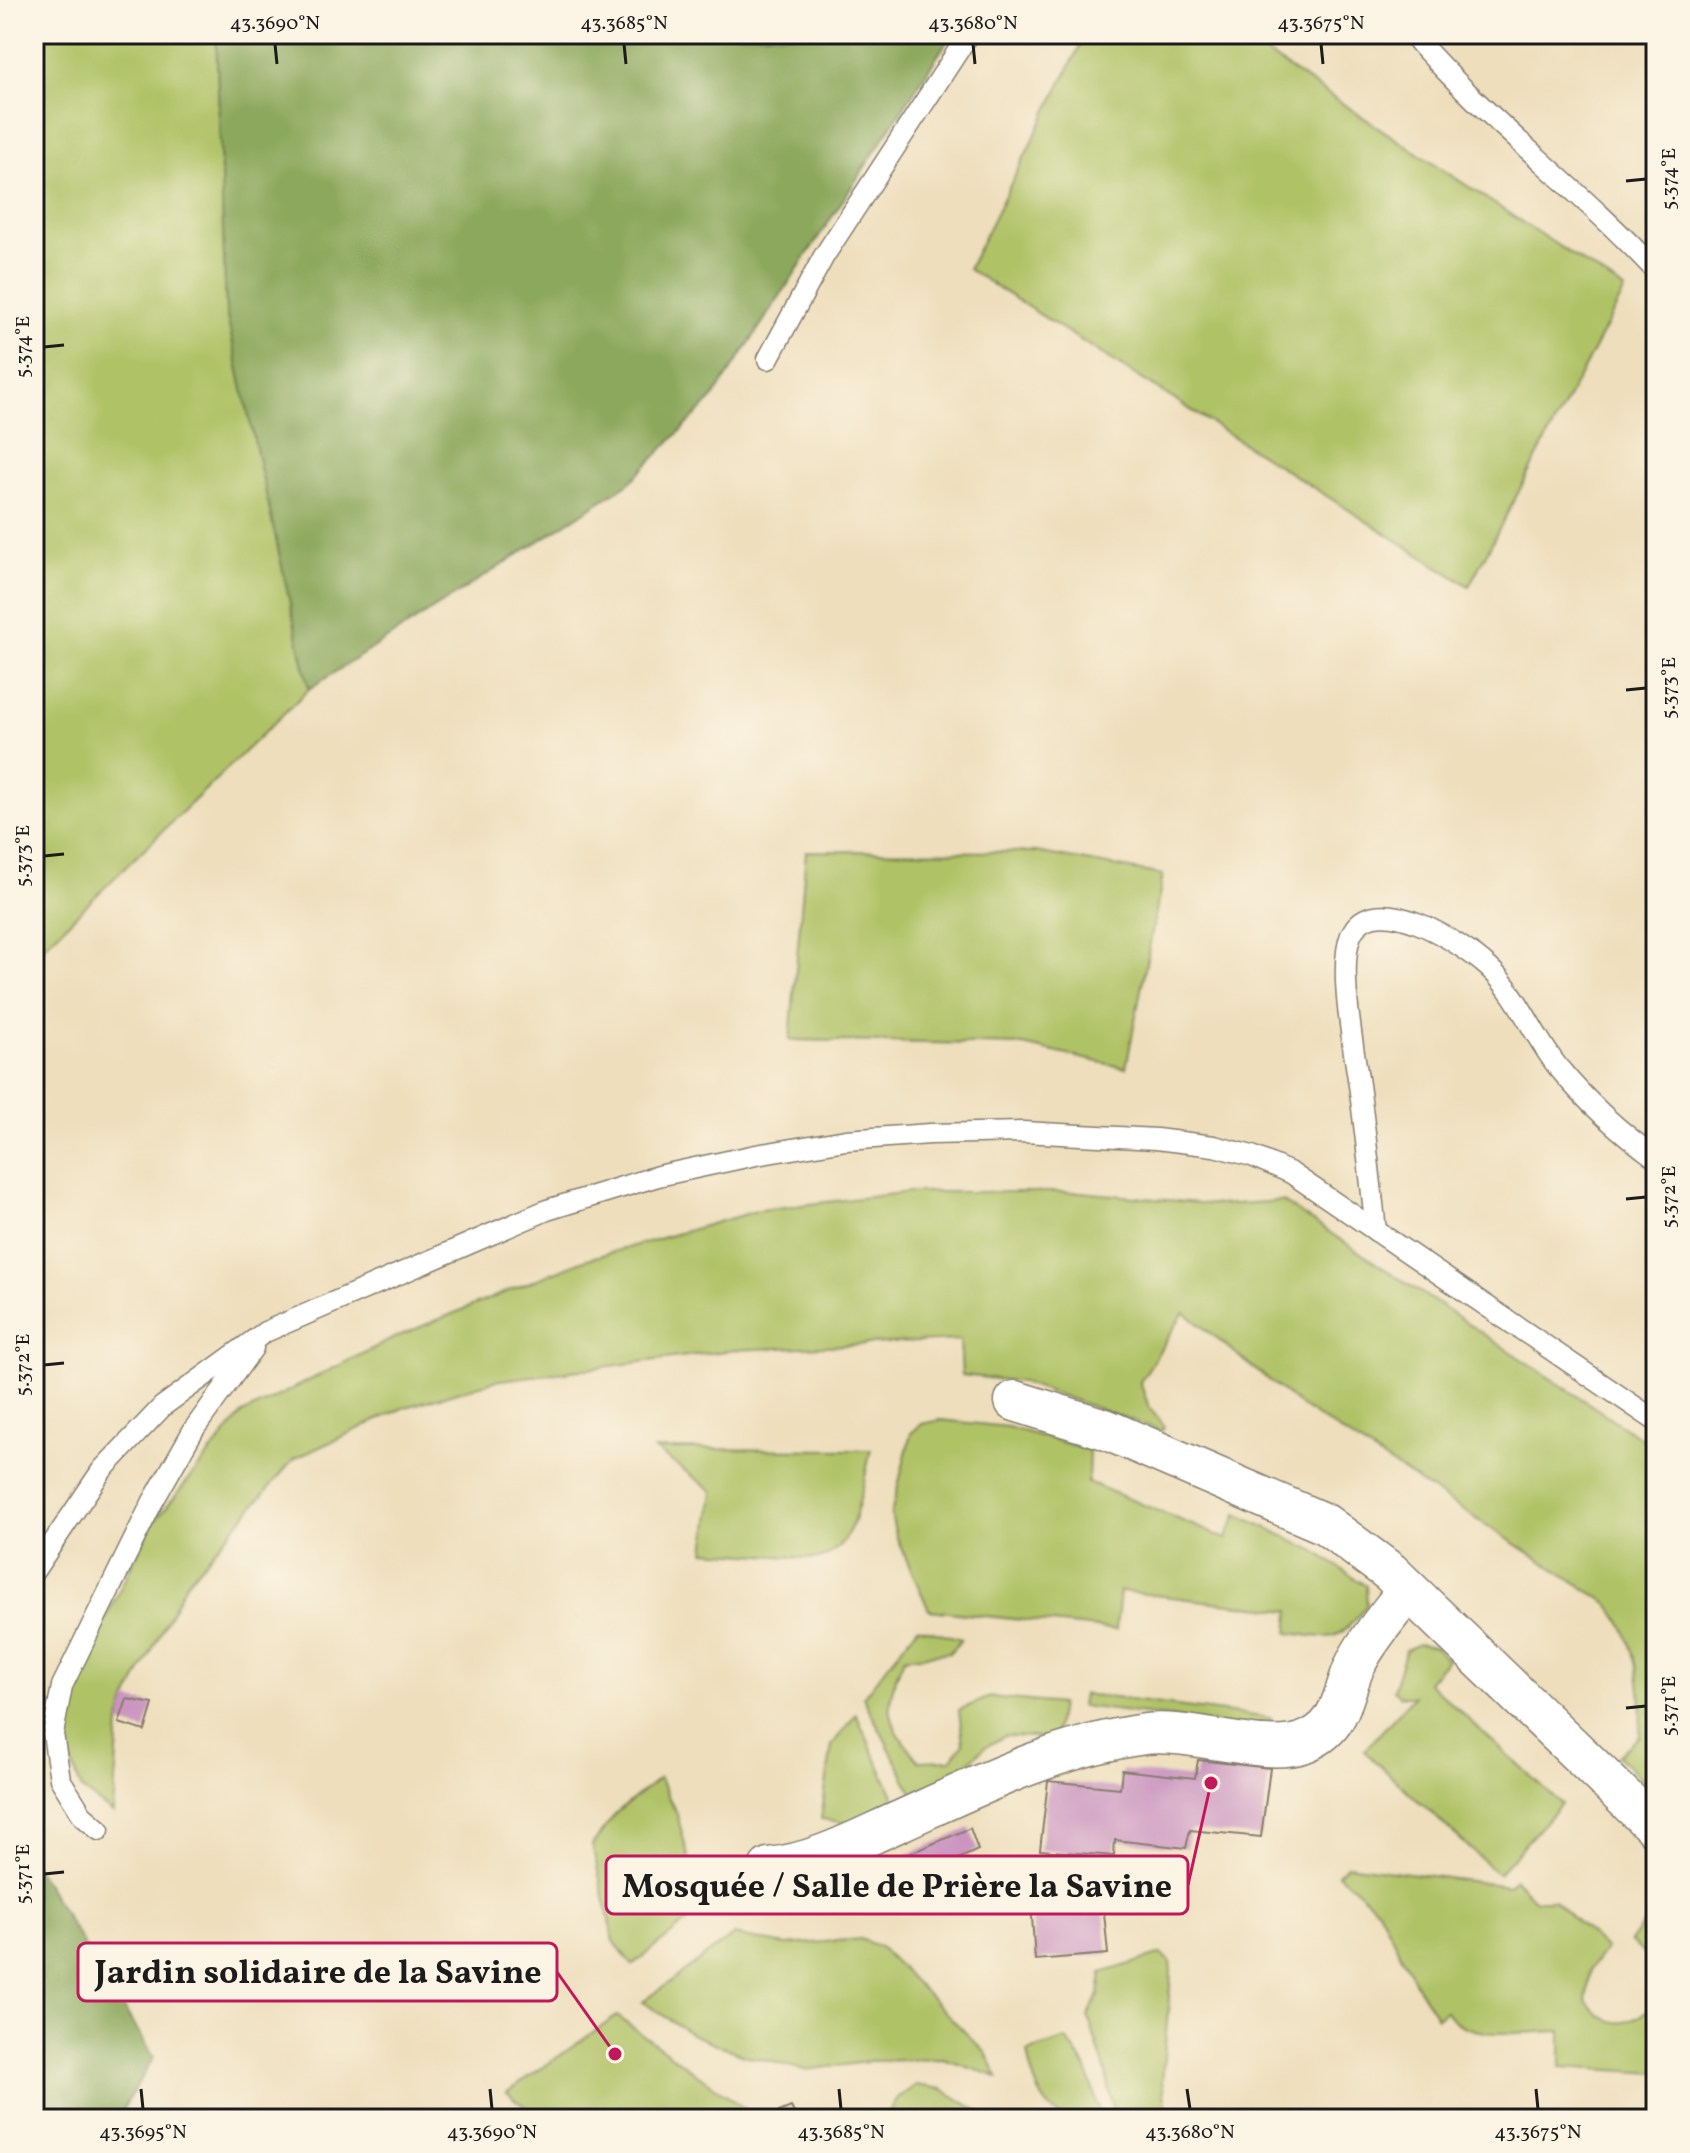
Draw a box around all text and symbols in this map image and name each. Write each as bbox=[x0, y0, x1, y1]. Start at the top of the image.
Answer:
text: 43.3690°N bbox=[230, 10, 320, 38]
text: 43.3685°N bbox=[580, 10, 668, 38]
text: 43.3680°N bbox=[928, 10, 1018, 38]
text: 43.3675°N bbox=[1277, 10, 1365, 38]
text: 5.374°E bbox=[1656, 148, 1684, 210]
text: 5.374°E bbox=[10, 316, 38, 378]
text: 5.373°E bbox=[1656, 657, 1684, 719]
text: 5.373°E bbox=[10, 825, 38, 887]
text: 5.372°E bbox=[1656, 1166, 1684, 1228]
text: 5.372°E bbox=[10, 1334, 38, 1396]
text: 5.371°E bbox=[1656, 1676, 1684, 1736]
text: 5.371°E bbox=[10, 1844, 38, 1904]
callout: Mosquée / Salle de Prière la Savine bbox=[606, 1856, 1188, 1914]
text: Mosquée / Salle de Prière la Savine bbox=[622, 1865, 1172, 1912]
callout: Jardin solidaire de la Savine bbox=[78, 1943, 557, 2001]
text: Jardin solidaire de la Savine bbox=[93, 1951, 542, 1998]
text: 43.3695°N bbox=[99, 2119, 187, 2147]
text: 43.3690°N bbox=[447, 2119, 537, 2147]
text: 43.3685°N bbox=[797, 2119, 885, 2147]
text: 43.3680°N bbox=[1145, 2119, 1235, 2147]
text: 43.3675°N bbox=[1494, 2119, 1582, 2147]

